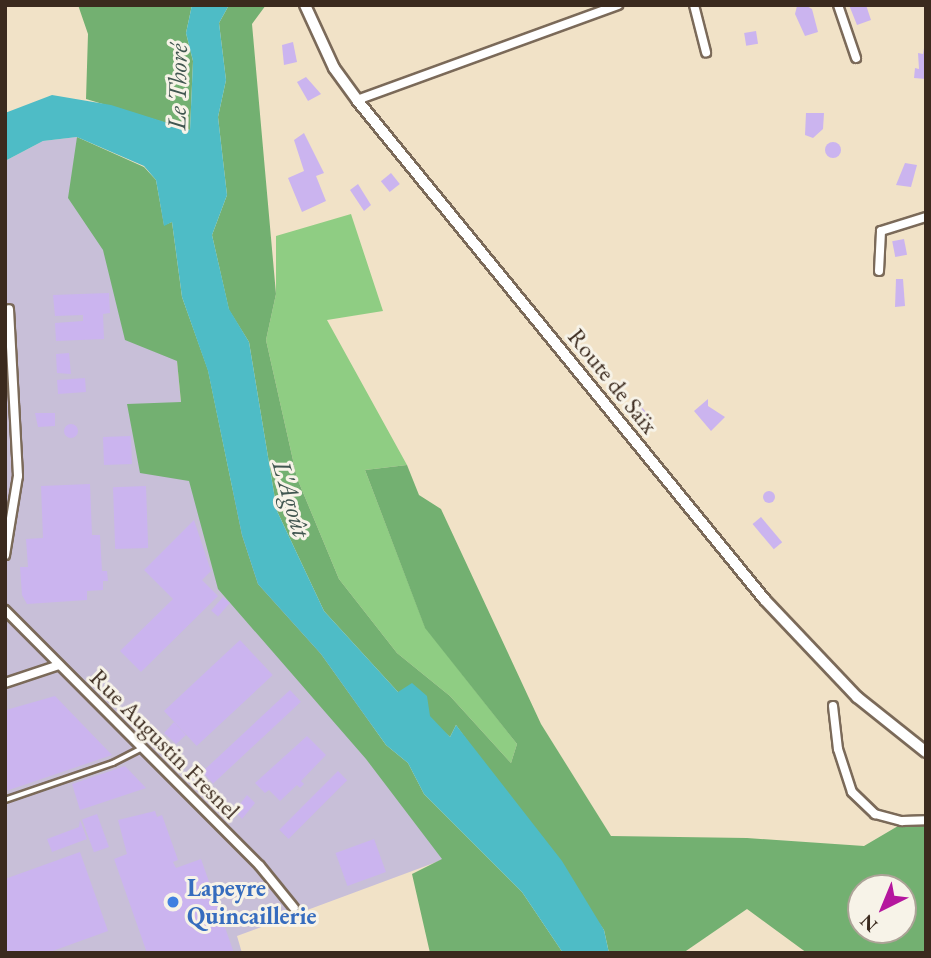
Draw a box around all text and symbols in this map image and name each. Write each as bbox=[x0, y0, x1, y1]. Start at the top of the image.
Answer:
water label: Le Thoré bbox=[162, 43, 194, 131]
street label: Route de Saïx bbox=[562, 323, 664, 439]
water label: L'Agoût bbox=[265, 457, 317, 541]
street label: Rue Augustin Fresnel bbox=[84, 663, 246, 825]
place label: Lapeyre Quincaillerie bbox=[187, 874, 317, 930]
north arrow bbox=[847, 874, 917, 944]
marker: Lapeyre Quincaillerie bbox=[165, 894, 181, 910]
text: N bbox=[855, 909, 883, 938]

